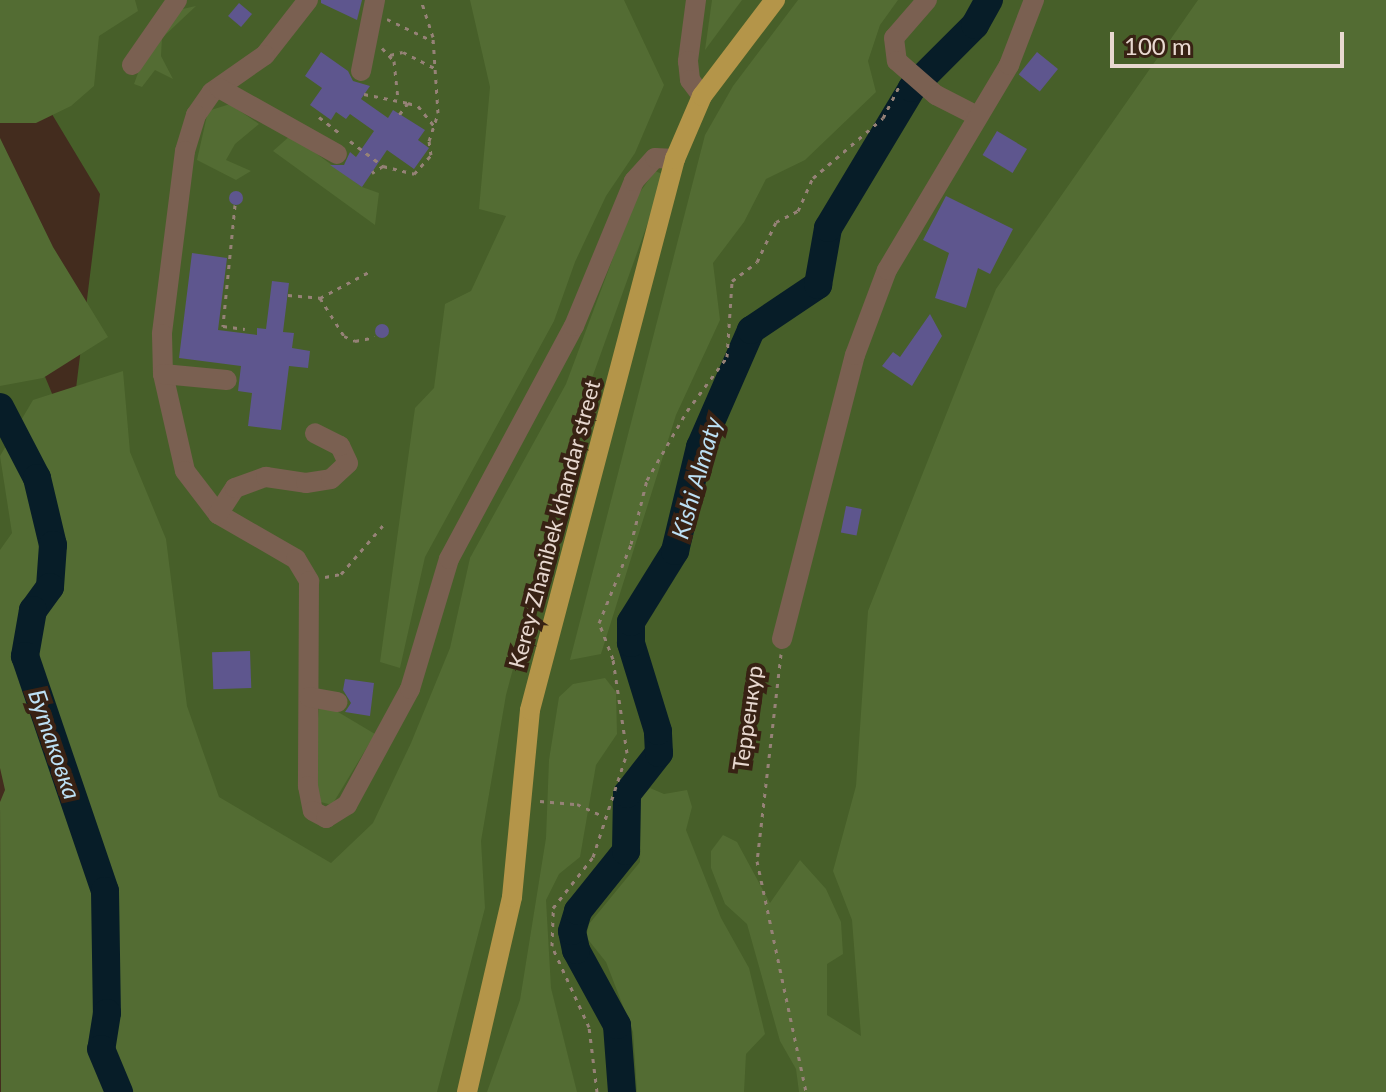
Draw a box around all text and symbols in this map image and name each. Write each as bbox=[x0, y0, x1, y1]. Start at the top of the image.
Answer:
scale bar bbox=[1114, 16, 1348, 66]
text: 100 m bbox=[1124, 31, 1192, 60]
street label: Kerey-Zhanibek khandar street bbox=[503, 377, 605, 671]
water label: Kіshі Almaty bbox=[665, 414, 727, 542]
street label: Терренкур bbox=[727, 664, 767, 772]
water label: Бутаковка bbox=[23, 685, 87, 803]

